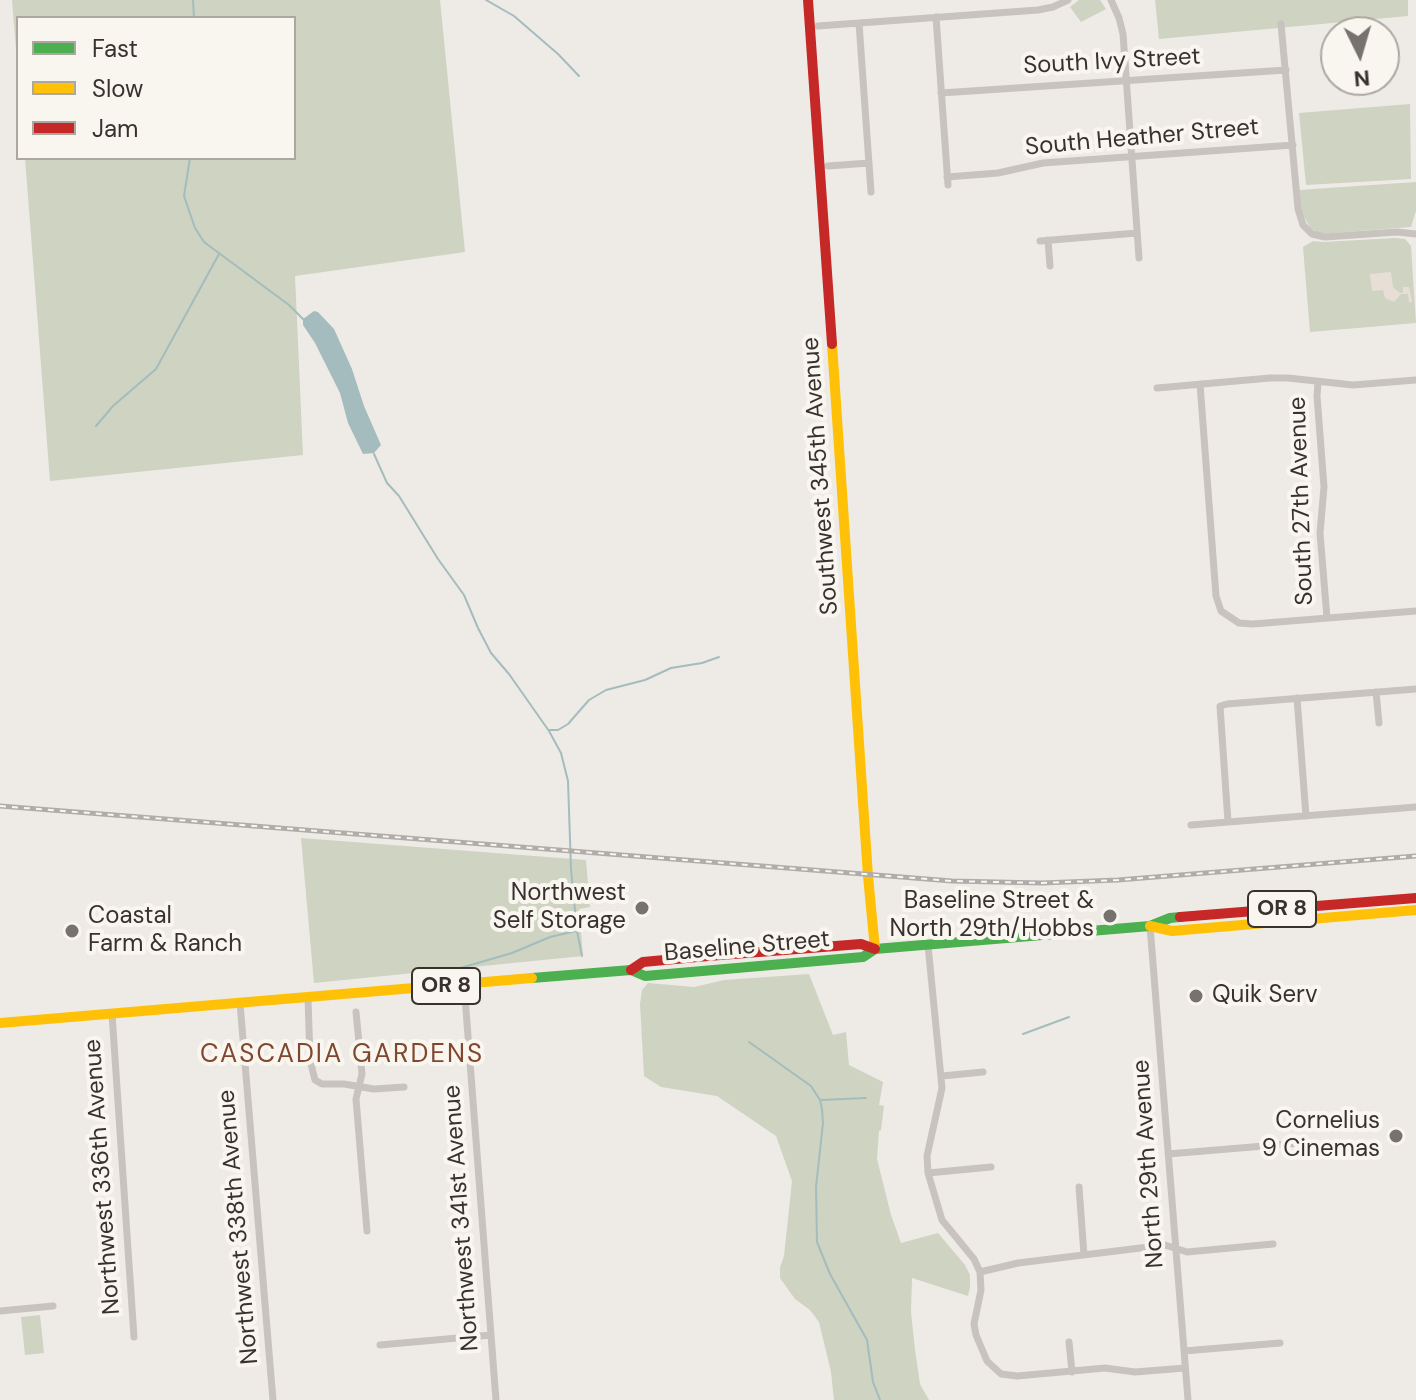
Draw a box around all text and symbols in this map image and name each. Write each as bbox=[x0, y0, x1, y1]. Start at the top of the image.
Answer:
legend bbox=[16, 16, 296, 160]
north arrow bbox=[1320, 16, 1400, 96]
text: Fast bbox=[92, 33, 138, 64]
street label: South Ivy Street bbox=[1023, 43, 1201, 81]
text: N bbox=[1353, 63, 1371, 94]
text: Slow bbox=[92, 73, 143, 104]
text: Jam bbox=[92, 113, 138, 144]
street label: South Heather Street bbox=[1024, 113, 1260, 163]
street label: Southwest 345th Avenue bbox=[797, 336, 845, 616]
street label: South 27th Avenue bbox=[1284, 396, 1320, 606]
place label: Northwest Self Storage bbox=[493, 880, 626, 936]
place label: Baseline Street & North 29th/Hobbs bbox=[889, 888, 1094, 944]
road number: OR 8 bbox=[1248, 891, 1316, 927]
marker: Northwest Self Storage bbox=[633, 899, 651, 917]
place label: Coastal Farm & Ranch bbox=[88, 903, 242, 959]
marker: Baseline Street & North 29th/Hobbs bbox=[1101, 907, 1119, 925]
marker: Coastal Farm & Ranch bbox=[63, 922, 81, 940]
street label: Baseline Street bbox=[663, 925, 831, 969]
road number: OR 8 bbox=[412, 968, 480, 1004]
place label: Quik Serv bbox=[1212, 982, 1318, 1010]
marker: Quik Serv bbox=[1187, 987, 1205, 1005]
street label: Northwest 336th Avenue bbox=[79, 1038, 127, 1316]
district label: CASCADIA GARDENS bbox=[200, 1039, 484, 1071]
street label: North 29th Avenue bbox=[1127, 1059, 1171, 1269]
street label: Northwest 341st Avenue bbox=[438, 1084, 486, 1352]
street label: Northwest 338th Avenue bbox=[213, 1088, 265, 1366]
place label: Cornelius 9 Cinemas bbox=[1262, 1108, 1380, 1164]
marker: Cornelius 9 Cinemas bbox=[1387, 1127, 1405, 1145]

